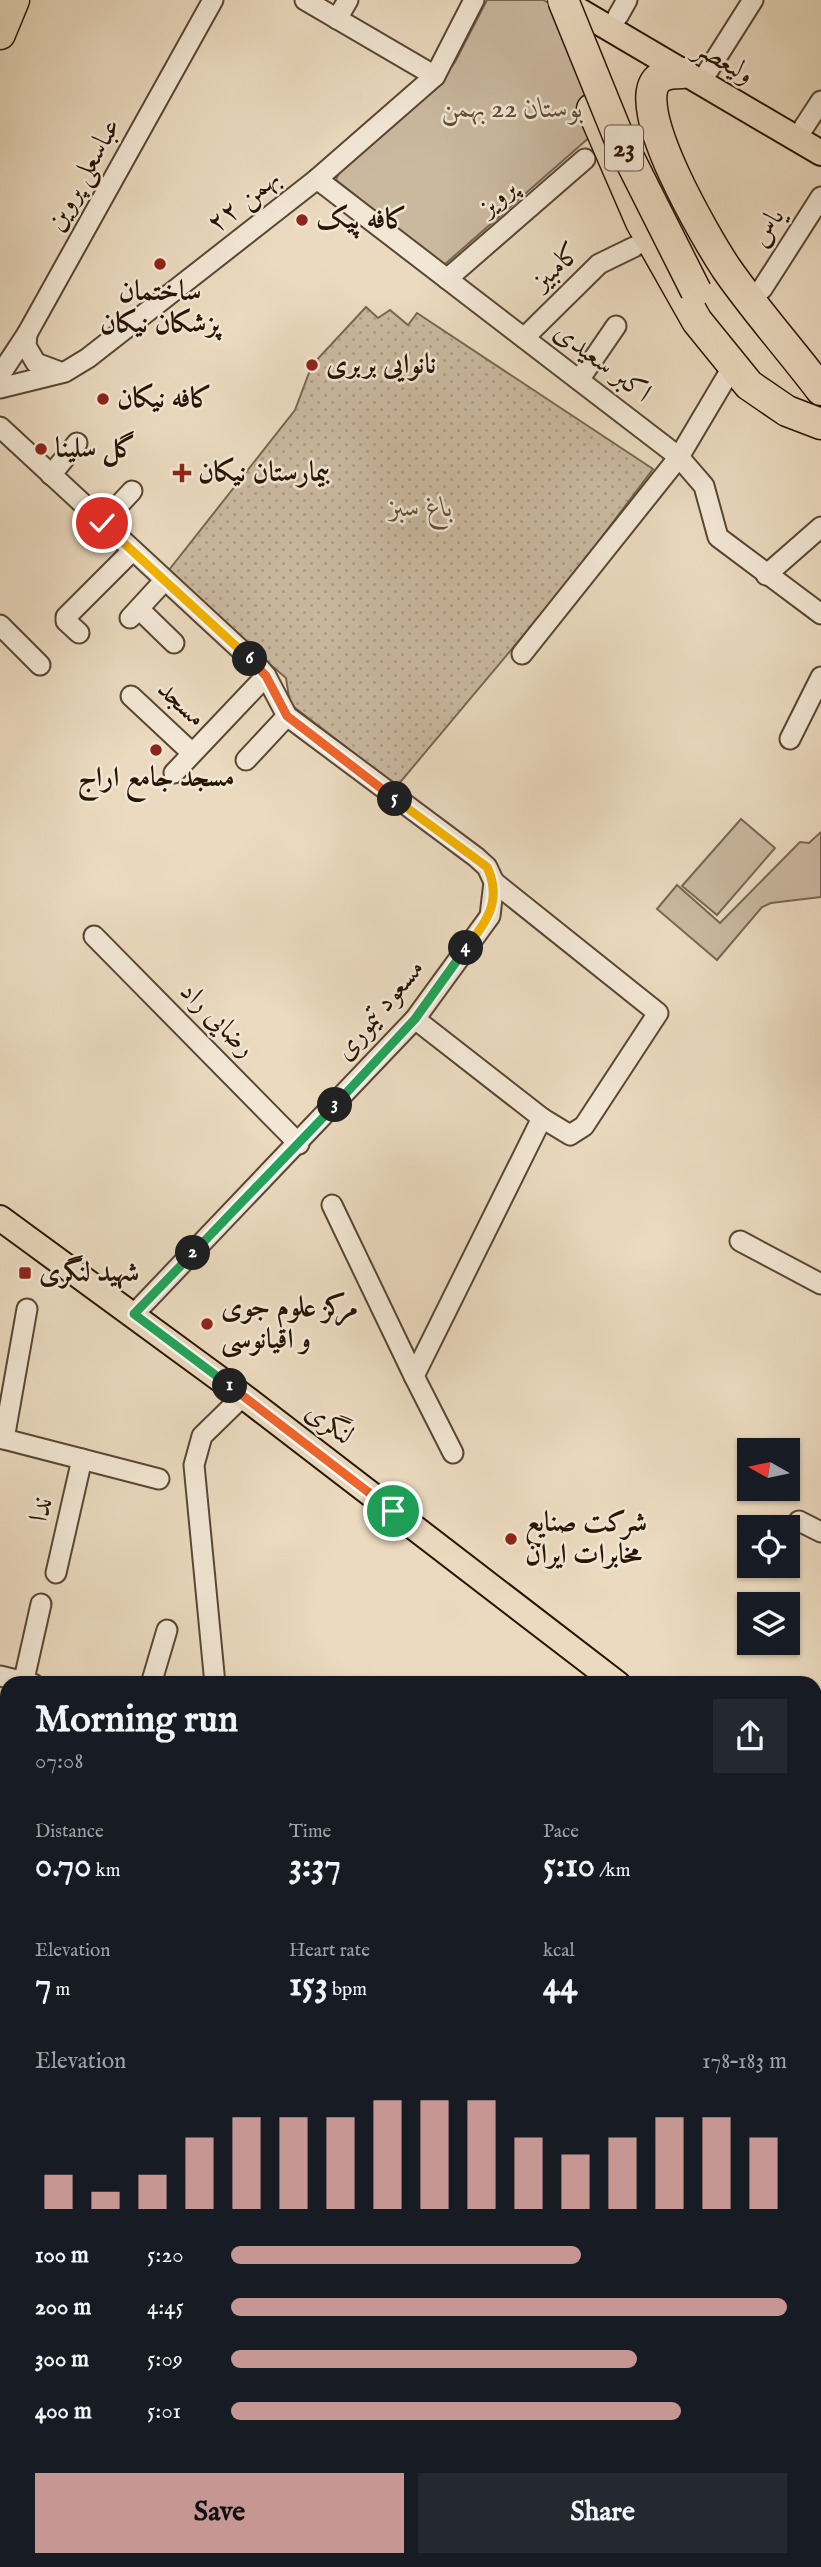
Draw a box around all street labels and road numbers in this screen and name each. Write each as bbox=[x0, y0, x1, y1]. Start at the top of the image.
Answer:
street label: ولیعصر bbox=[685, 30, 760, 93]
street label: عباسعلی پروین bbox=[39, 112, 130, 238]
road number: 23 bbox=[605, 125, 643, 170]
street label: ۲۲ بهمن bbox=[200, 161, 288, 241]
street label: پرویز bbox=[469, 170, 527, 226]
street label: یاس bbox=[743, 201, 794, 254]
street label: کامبیز bbox=[523, 236, 589, 300]
street label: اکبر سعیدی bbox=[546, 315, 658, 411]
street label: مسجد bbox=[149, 672, 213, 736]
street label: مسعود تیموری bbox=[327, 952, 433, 1068]
street label: رضایی راد bbox=[172, 975, 262, 1065]
street label: لنگری bbox=[298, 1394, 361, 1454]
street label: ندا bbox=[22, 1494, 62, 1526]

